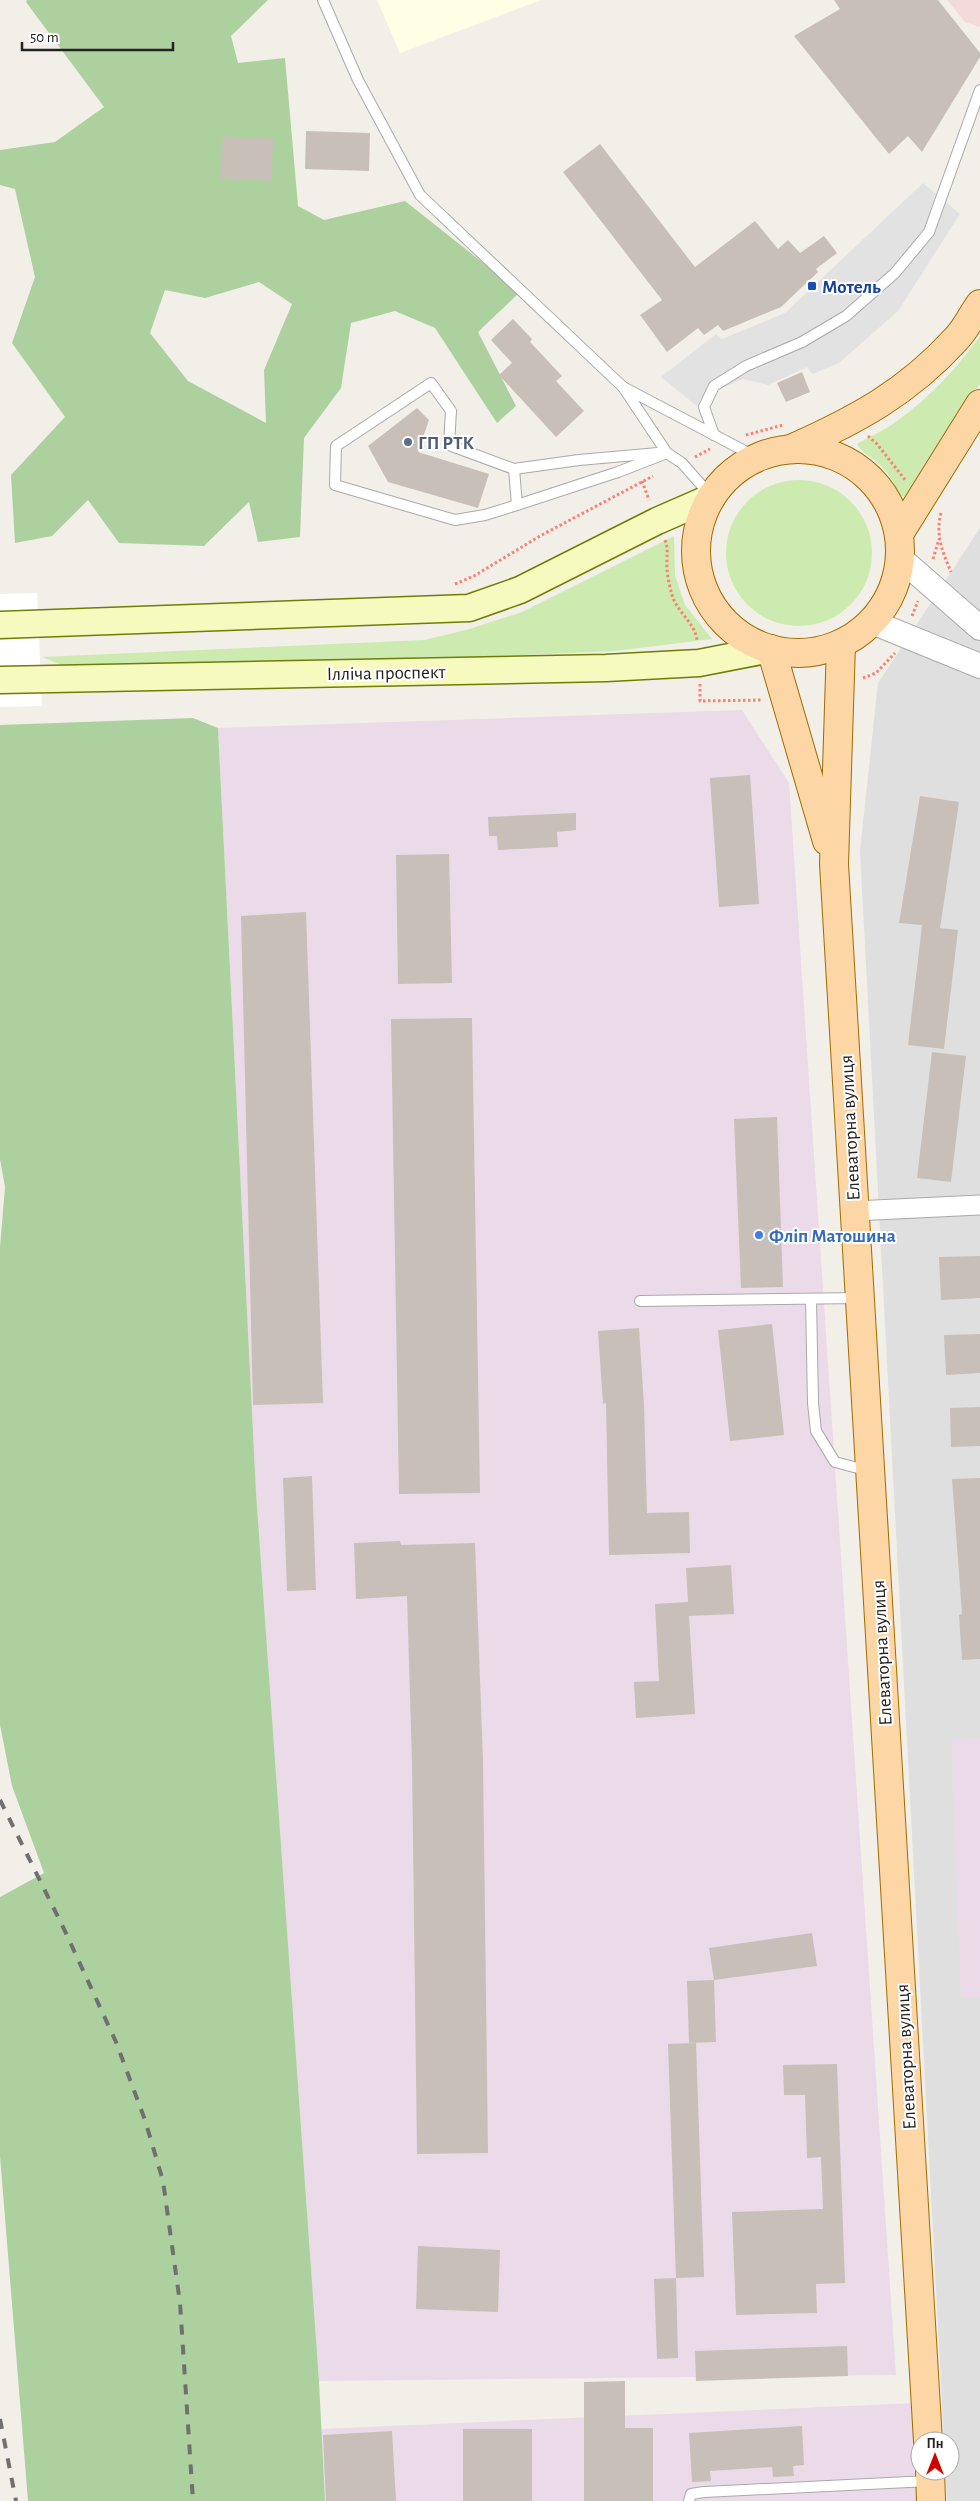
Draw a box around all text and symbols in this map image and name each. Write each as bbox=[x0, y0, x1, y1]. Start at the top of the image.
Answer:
scale bar bbox=[22, 20, 174, 52]
text: 50 m bbox=[30, 30, 59, 45]
place label: Мотель bbox=[822, 278, 881, 297]
marker: Мотель bbox=[806, 280, 818, 292]
place label: ГП РТК bbox=[418, 434, 475, 453]
marker: ГП РТК bbox=[402, 436, 414, 448]
street label: Ілліча проспект bbox=[326, 663, 446, 684]
street label: Елеваторна вулиця bbox=[837, 1054, 864, 1201]
place label: Фліп Матошина bbox=[769, 1227, 896, 1246]
marker: Фліп Матошина bbox=[753, 1229, 765, 1241]
street label: Елеваторна вулиця bbox=[869, 1579, 896, 1726]
street label: Елеваторна вулиця bbox=[893, 1983, 920, 2130]
north arrow bbox=[910, 2431, 960, 2481]
text: Пн bbox=[926, 2437, 944, 2451]

